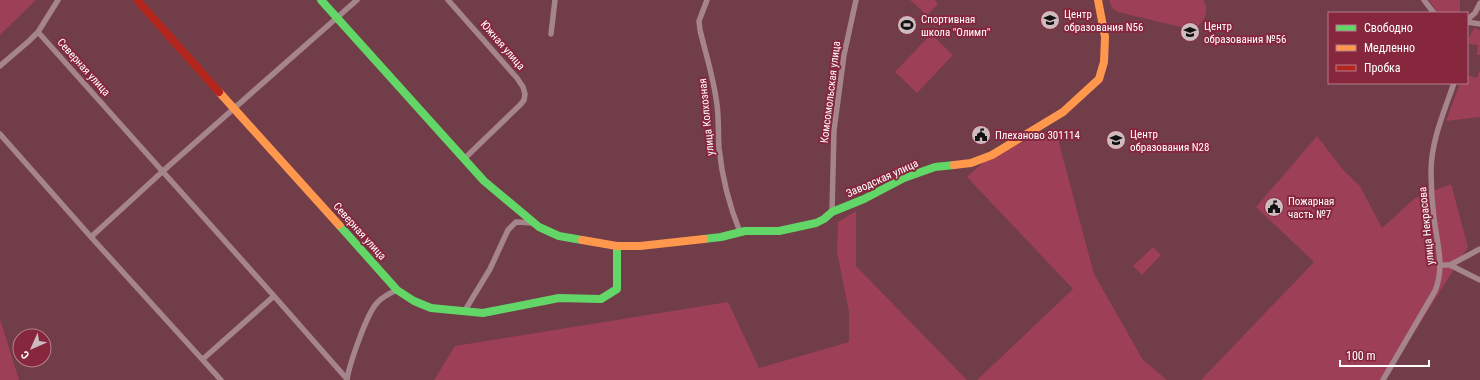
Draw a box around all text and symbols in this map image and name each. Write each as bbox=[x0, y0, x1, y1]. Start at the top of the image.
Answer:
place label: Центр образования N56 bbox=[1064, 8, 1143, 34]
school or university icon: Центр образования N56 bbox=[1039, 9, 1061, 31]
legend bbox=[1328, 12, 1468, 84]
place label: Спортивная школа "Олимп" bbox=[921, 13, 990, 39]
sports icon: Спортивная школа "Олимп" bbox=[896, 14, 918, 36]
street label: Южная улица bbox=[478, 18, 528, 73]
place label: Центр образования №56 bbox=[1204, 20, 1286, 46]
school or university icon: Центр образования №56 bbox=[1179, 21, 1201, 43]
text: Свободно bbox=[1364, 21, 1413, 35]
street label: Северная улица bbox=[54, 36, 113, 99]
street label: Комсомольская улица bbox=[818, 40, 843, 144]
text: Медленно bbox=[1364, 41, 1415, 55]
text: Пробка bbox=[1364, 61, 1401, 75]
street label: улица Колхозная bbox=[696, 78, 717, 156]
public building icon: Плеханово 301114 bbox=[970, 124, 992, 146]
place label: Центр образования N28 bbox=[1130, 128, 1209, 154]
place label: Плеханово 301114 bbox=[995, 129, 1081, 142]
school or university icon: Центр образования N28 bbox=[1105, 129, 1127, 151]
street label: Заводская улица bbox=[844, 157, 920, 200]
street label: улица Некрасова bbox=[1416, 186, 1437, 266]
place label: Пожарная часть №7 bbox=[1288, 195, 1334, 221]
public building icon: Пожарная часть №7 bbox=[1263, 196, 1285, 218]
street label: Северная улица bbox=[330, 200, 389, 263]
north arrow bbox=[12, 328, 52, 368]
scale bar bbox=[1340, 342, 1429, 368]
text: С bbox=[18, 348, 32, 362]
text: 100 m bbox=[1346, 349, 1376, 363]

